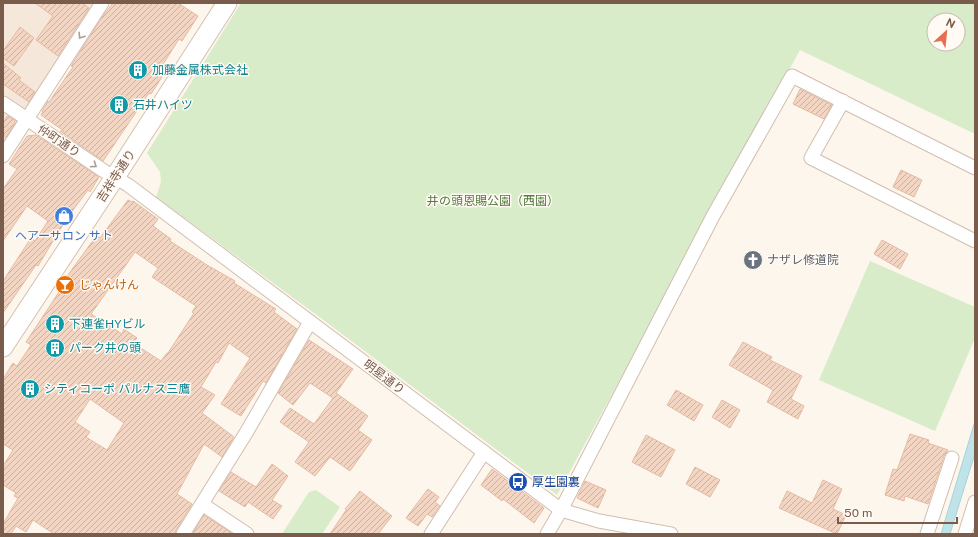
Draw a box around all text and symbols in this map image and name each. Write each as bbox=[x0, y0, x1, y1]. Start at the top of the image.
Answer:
north arrow bbox=[926, 12, 966, 52]
text: N bbox=[944, 16, 957, 30]
one-way arrow bbox=[78, 32, 85, 39]
building icon: 加藤金属株式会社 bbox=[127, 59, 149, 81]
place label: 加藤金属株式会社 bbox=[152, 63, 248, 77]
building icon: 石井ハイツ bbox=[108, 94, 130, 116]
place label: 石井ハイツ bbox=[133, 98, 193, 112]
street label: 仲町通り bbox=[35, 122, 83, 160]
street label: 吉祥寺通り bbox=[94, 147, 138, 205]
one-way arrow bbox=[90, 160, 97, 167]
park label: 井の頭恩賜公園（西園） bbox=[427, 194, 559, 208]
shop icon: ヘアーサロン サト bbox=[53, 205, 75, 227]
place label: ヘアーサロン サト bbox=[15, 229, 113, 243]
church icon: ナザレ修道院 bbox=[742, 249, 764, 271]
place label: ナザレ修道院 bbox=[767, 253, 839, 267]
bar icon: じゃんけん bbox=[54, 274, 76, 296]
place label: じゃんけん bbox=[79, 278, 139, 292]
building icon: 下連雀HYビル bbox=[44, 313, 66, 335]
place label: 下連雀HYビル bbox=[69, 317, 145, 331]
building icon: パーク井の頭 bbox=[44, 337, 66, 359]
place label: パーク井の頭 bbox=[69, 341, 141, 355]
street label: 明星通り bbox=[361, 357, 407, 397]
building icon: シティコーポ パルナス三鷹 bbox=[19, 378, 41, 400]
place label: シティコーポ パルナス三鷹 bbox=[44, 382, 190, 396]
bus stop icon: 厚生園裏 bbox=[507, 471, 529, 493]
place label: 厚生園裏 bbox=[532, 475, 580, 489]
scale bar bbox=[838, 499, 957, 525]
text: 50 m bbox=[844, 506, 872, 520]

